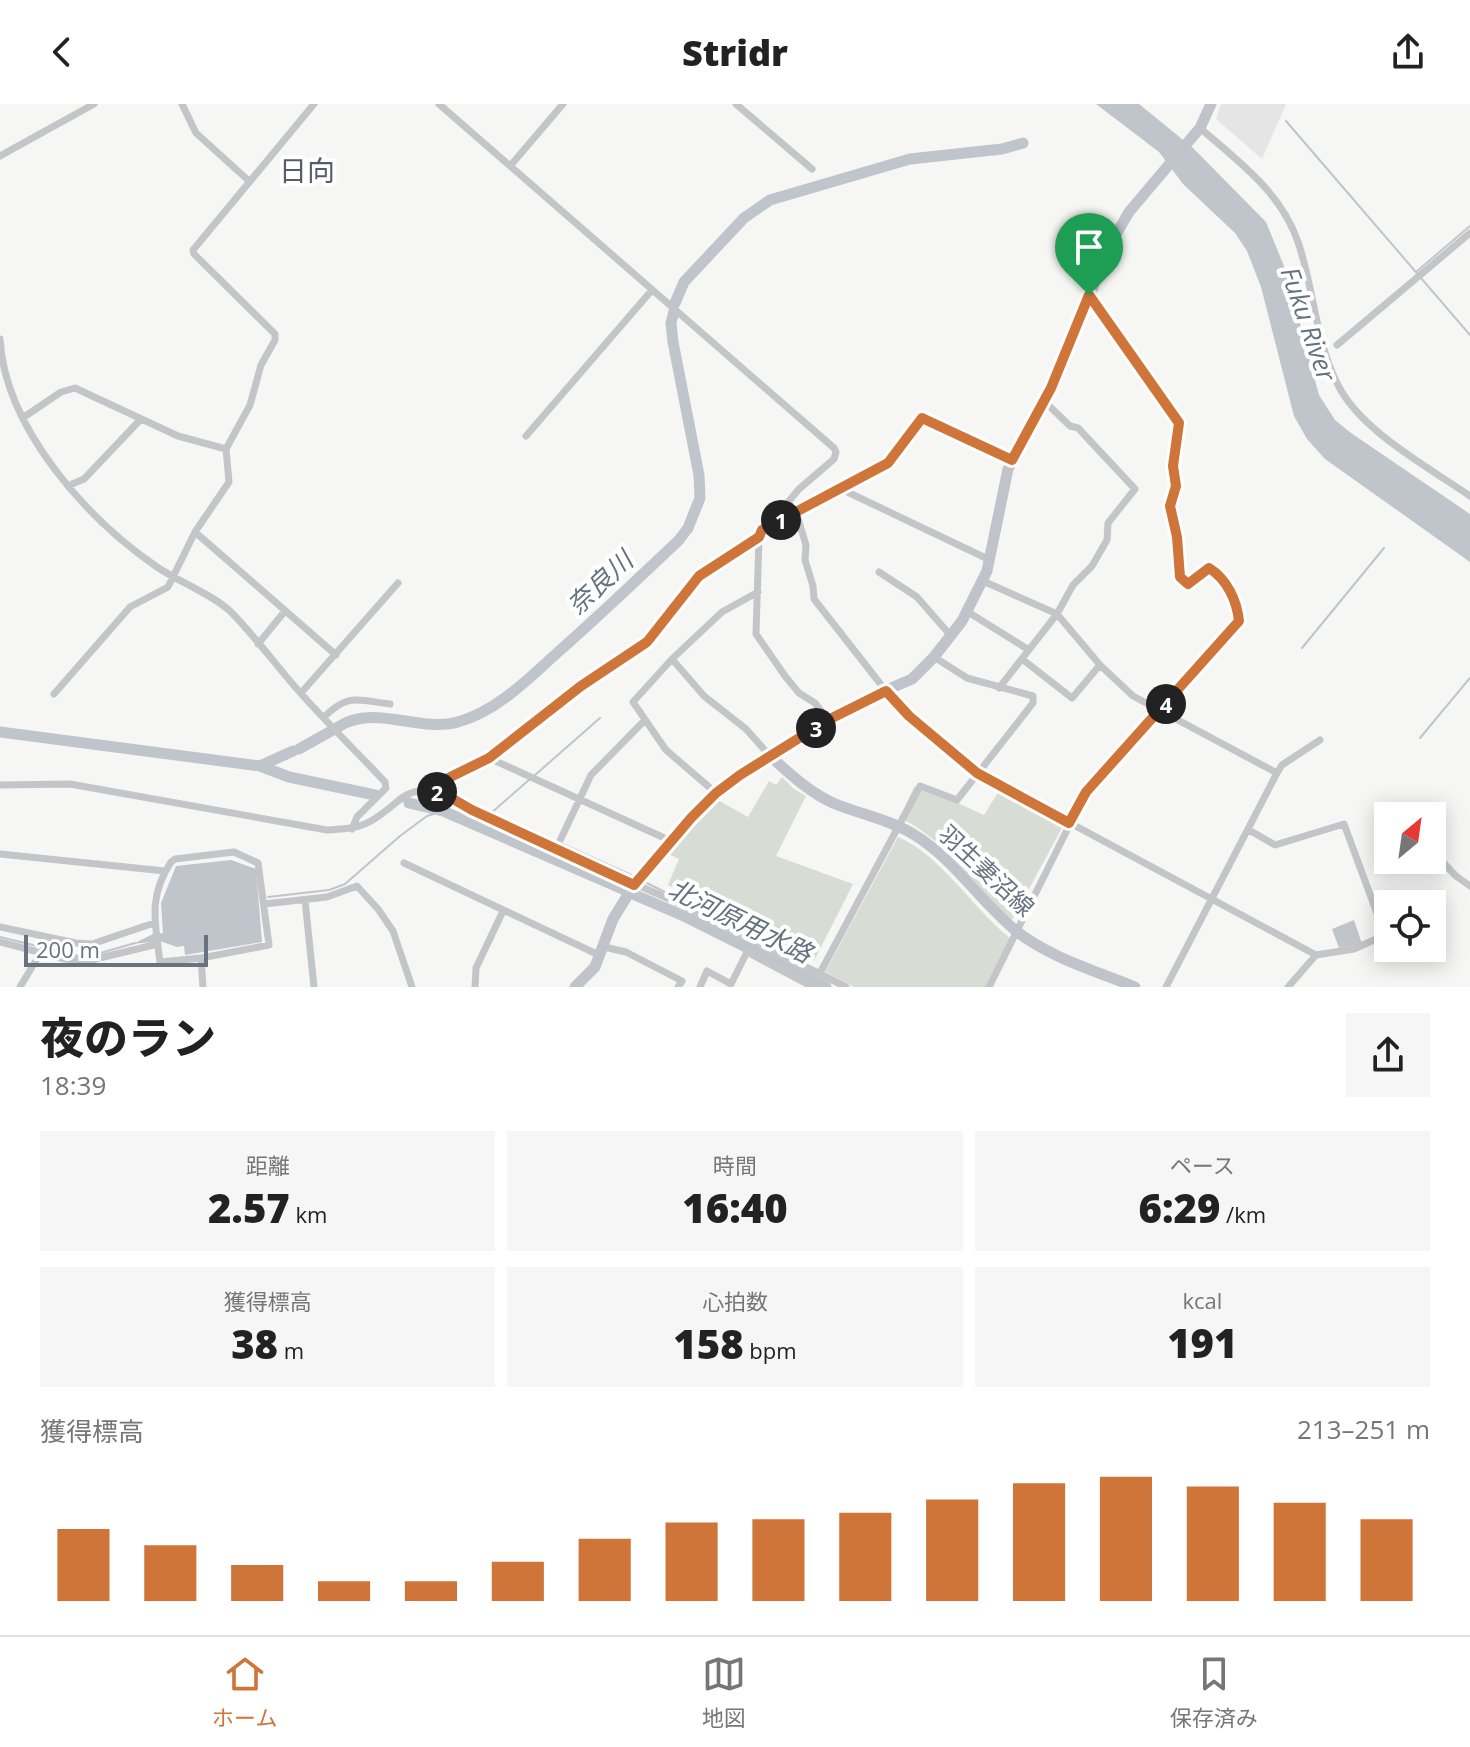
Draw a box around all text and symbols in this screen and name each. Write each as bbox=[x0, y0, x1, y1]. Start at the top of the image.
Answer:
text: Stridr bbox=[682, 28, 788, 77]
icon: back bbox=[40, 30, 84, 74]
icon: share bbox=[1386, 30, 1430, 74]
district label: 日向 bbox=[279, 151, 335, 189]
pin bbox=[1055, 213, 1123, 295]
icon: arrive bbox=[1067, 225, 1111, 269]
water label: Fuku River bbox=[1273, 262, 1346, 387]
pin: 1 bbox=[761, 500, 801, 540]
text: 1 bbox=[775, 505, 787, 535]
water label: 奈良川 bbox=[559, 540, 642, 622]
pin: 4 bbox=[1146, 684, 1186, 724]
text: 4 bbox=[1160, 689, 1172, 719]
pin: 3 bbox=[796, 708, 836, 748]
text: 3 bbox=[810, 713, 822, 743]
pin: 2 bbox=[417, 772, 457, 812]
text: 2 bbox=[431, 777, 443, 807]
north arrow bbox=[1374, 802, 1446, 874]
map controls bbox=[1374, 802, 1446, 962]
street label: 羽生妻沼線 bbox=[932, 817, 1042, 923]
water label: 北河原用水路 bbox=[662, 870, 820, 971]
button: locate bbox=[1374, 890, 1446, 962]
scale bar bbox=[24, 931, 208, 967]
text: 200 m bbox=[36, 934, 100, 964]
text: 夜のラン bbox=[40, 1007, 216, 1067]
button: share bbox=[1346, 1013, 1430, 1097]
text: 18:39 bbox=[40, 1067, 106, 1103]
text: 距離 bbox=[246, 1150, 290, 1180]
text: 時間 bbox=[713, 1150, 757, 1180]
text: ペース bbox=[1170, 1150, 1235, 1180]
text: 2.57 bbox=[208, 1180, 290, 1235]
text: 16:40 bbox=[682, 1180, 788, 1235]
text: 6:29 bbox=[1139, 1180, 1220, 1235]
text: km bbox=[290, 1199, 327, 1229]
text: /km bbox=[1220, 1199, 1266, 1229]
text: kcal bbox=[1182, 1285, 1222, 1315]
text: 獲得標高 bbox=[224, 1286, 312, 1316]
text: 心拍数 bbox=[702, 1286, 768, 1316]
text: 191 bbox=[1167, 1315, 1237, 1370]
text: 38 bbox=[231, 1316, 278, 1371]
text: 158 bbox=[673, 1316, 744, 1371]
text: m bbox=[278, 1335, 304, 1365]
text: bpm bbox=[744, 1335, 797, 1365]
text: 213–251 m bbox=[1297, 1411, 1430, 1447]
text: 獲得標高 bbox=[40, 1413, 144, 1449]
tab: ホーム bbox=[212, 1652, 277, 1732]
tab: 地図 bbox=[702, 1652, 746, 1732]
tab: 保存済み bbox=[1170, 1652, 1258, 1732]

